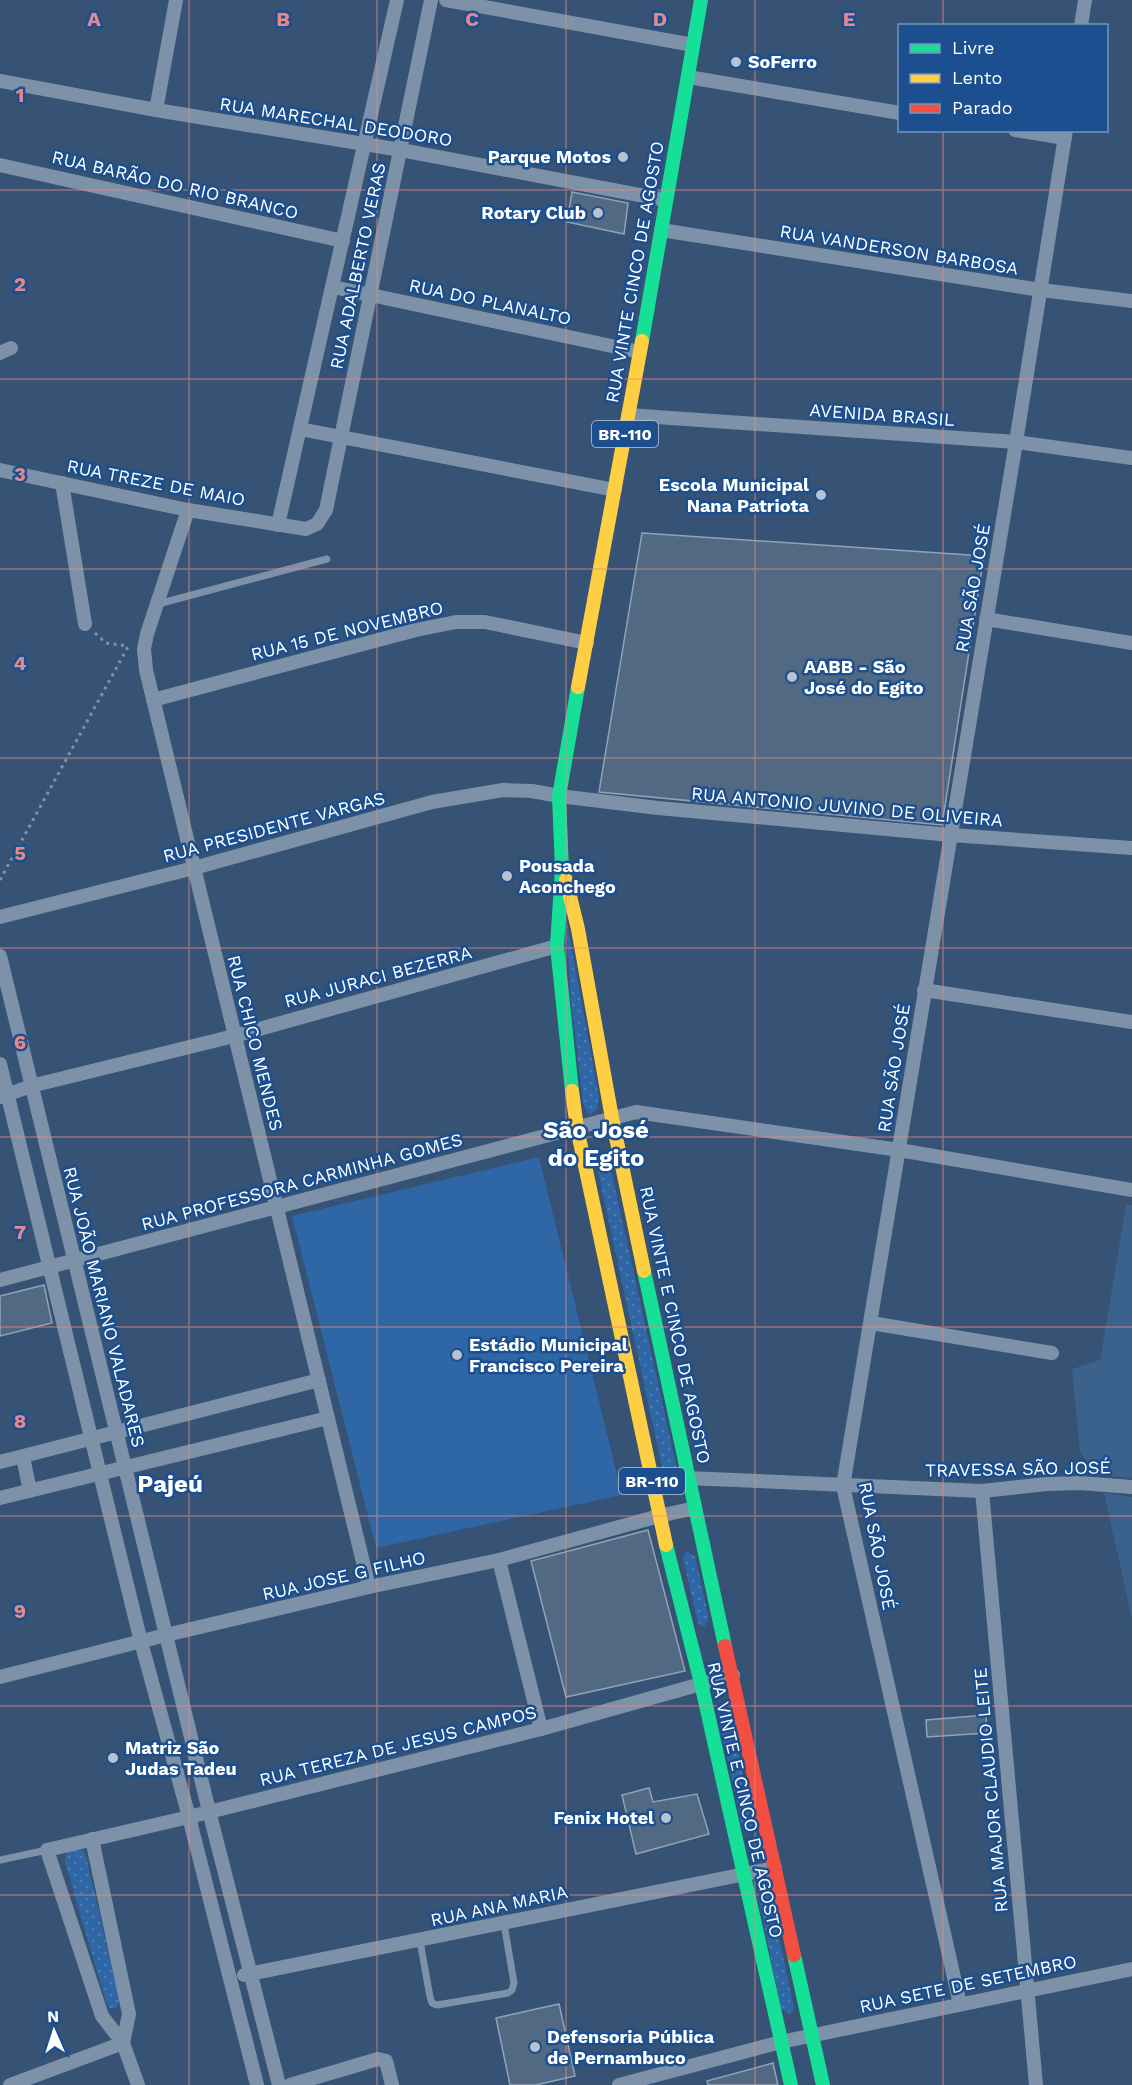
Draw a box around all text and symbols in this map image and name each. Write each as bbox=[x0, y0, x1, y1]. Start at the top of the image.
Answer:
text: A bbox=[87, 7, 101, 31]
text: B bbox=[276, 7, 290, 31]
text: C bbox=[465, 7, 479, 31]
text: D bbox=[653, 7, 667, 31]
text: E bbox=[843, 7, 855, 31]
legend bbox=[898, 24, 1108, 132]
text: Livre bbox=[952, 37, 994, 58]
place label: SoFerro bbox=[748, 51, 817, 72]
marker: SoFerro bbox=[729, 55, 743, 69]
text: Lento bbox=[952, 67, 1002, 88]
text: 1 bbox=[16, 83, 24, 107]
street label: RUA MARECHAL DEODORO bbox=[218, 93, 454, 150]
text: Parado bbox=[952, 97, 1013, 118]
street label: RUA VINTE CINCO DE AGOSTO bbox=[601, 139, 668, 404]
street label: RUA BARÃO DO RIO BRANCO bbox=[50, 146, 300, 223]
place label: Parque Motos bbox=[488, 146, 611, 167]
marker: Parque Motos bbox=[616, 150, 630, 164]
street label: RUA ADALBERTO VERAS bbox=[325, 161, 390, 371]
place label: Rotary Club bbox=[481, 202, 586, 223]
marker: Rotary Club bbox=[591, 206, 605, 220]
street label: RUA VANDERSON BARBOSA bbox=[778, 220, 1020, 279]
text: 2 bbox=[14, 272, 26, 296]
street label: RUA DO PLANALTO bbox=[407, 274, 573, 329]
street label: AVENIDA BRASIL bbox=[809, 399, 956, 430]
road number: BR-110 bbox=[592, 421, 658, 447]
street label: RUA TREZE DE MAIO bbox=[65, 455, 247, 510]
text: 3 bbox=[14, 462, 26, 486]
place label: Escola Municipal Nana Patriota bbox=[659, 474, 810, 516]
marker: Escola Municipal Nana Patriota bbox=[814, 488, 828, 502]
street label: RUA SÃO JOSÉ bbox=[951, 522, 994, 654]
street label: RUA 15 DE NOVEMBRO bbox=[249, 596, 445, 665]
text: 4 bbox=[14, 651, 27, 675]
place label: AABB - São José do Egito bbox=[804, 656, 924, 698]
marker: AABB - São José do Egito bbox=[785, 670, 799, 684]
street label: RUA ANTONIO JUVINO DE OLIVEIRA bbox=[690, 782, 1004, 831]
street label: RUA PRESIDENTE VARGAS bbox=[161, 787, 387, 866]
text: 5 bbox=[14, 841, 26, 865]
place label: Pousada Aconchego bbox=[519, 855, 616, 897]
marker: Pousada Aconchego bbox=[500, 869, 514, 883]
street label: RUA JURACI BEZERRA bbox=[282, 941, 474, 1012]
street label: RUA CHICO MENDES bbox=[223, 953, 288, 1133]
street label: RUA SÃO JOSÉ bbox=[873, 1002, 914, 1134]
text: 6 bbox=[14, 1030, 26, 1054]
district label: São José do Egito bbox=[543, 1116, 649, 1172]
street label: RUA PROFESSORA CARMINHA GOMES bbox=[139, 1128, 465, 1235]
street label: RUA JOÃO MARIANO VALADARES bbox=[59, 1164, 150, 1449]
street label: RUA VINTE E CINCO DE AGOSTO bbox=[636, 1184, 715, 1465]
text: 7 bbox=[14, 1220, 26, 1244]
place label: Estádio Municipal Francisco Pereira bbox=[469, 1334, 628, 1376]
marker: Estádio Municipal Francisco Pereira bbox=[450, 1348, 464, 1362]
text: 8 bbox=[14, 1409, 26, 1433]
street label: TRAVESSA SÃO JOSÉ bbox=[925, 1456, 1111, 1481]
road number: BR-110 bbox=[619, 1468, 685, 1494]
district label: Pajeú bbox=[137, 1470, 203, 1498]
street label: RUA SÃO JOSÉ bbox=[855, 1480, 900, 1612]
street label: RUA JOSE G FILHO bbox=[260, 1547, 428, 1605]
text: 9 bbox=[14, 1599, 26, 1623]
street label: RUA VINTE E CINCO DE AGOSTO bbox=[703, 1660, 788, 1940]
street label: RUA MAJOR CLAUDIO LEITE bbox=[969, 1667, 1012, 1913]
street label: RUA TEREZA DE JESUS CAMPOS bbox=[257, 1701, 539, 1790]
place label: Matriz São Judas Tadeu bbox=[125, 1737, 237, 1779]
marker: Matriz São Judas Tadeu bbox=[106, 1751, 120, 1765]
place label: Fenix Hotel bbox=[553, 1807, 654, 1828]
marker: Fenix Hotel bbox=[659, 1811, 673, 1825]
street label: RUA ANA MARIA bbox=[428, 1881, 570, 1930]
street label: RUA SETE DE SETEMBRO bbox=[857, 1950, 1078, 2017]
north arrow bbox=[24, 2001, 84, 2061]
text: N bbox=[47, 2007, 60, 2026]
place label: Defensoria Pública de Pernambuco bbox=[547, 2026, 715, 2068]
marker: Defensoria Pública de Pernambuco bbox=[528, 2040, 542, 2054]

